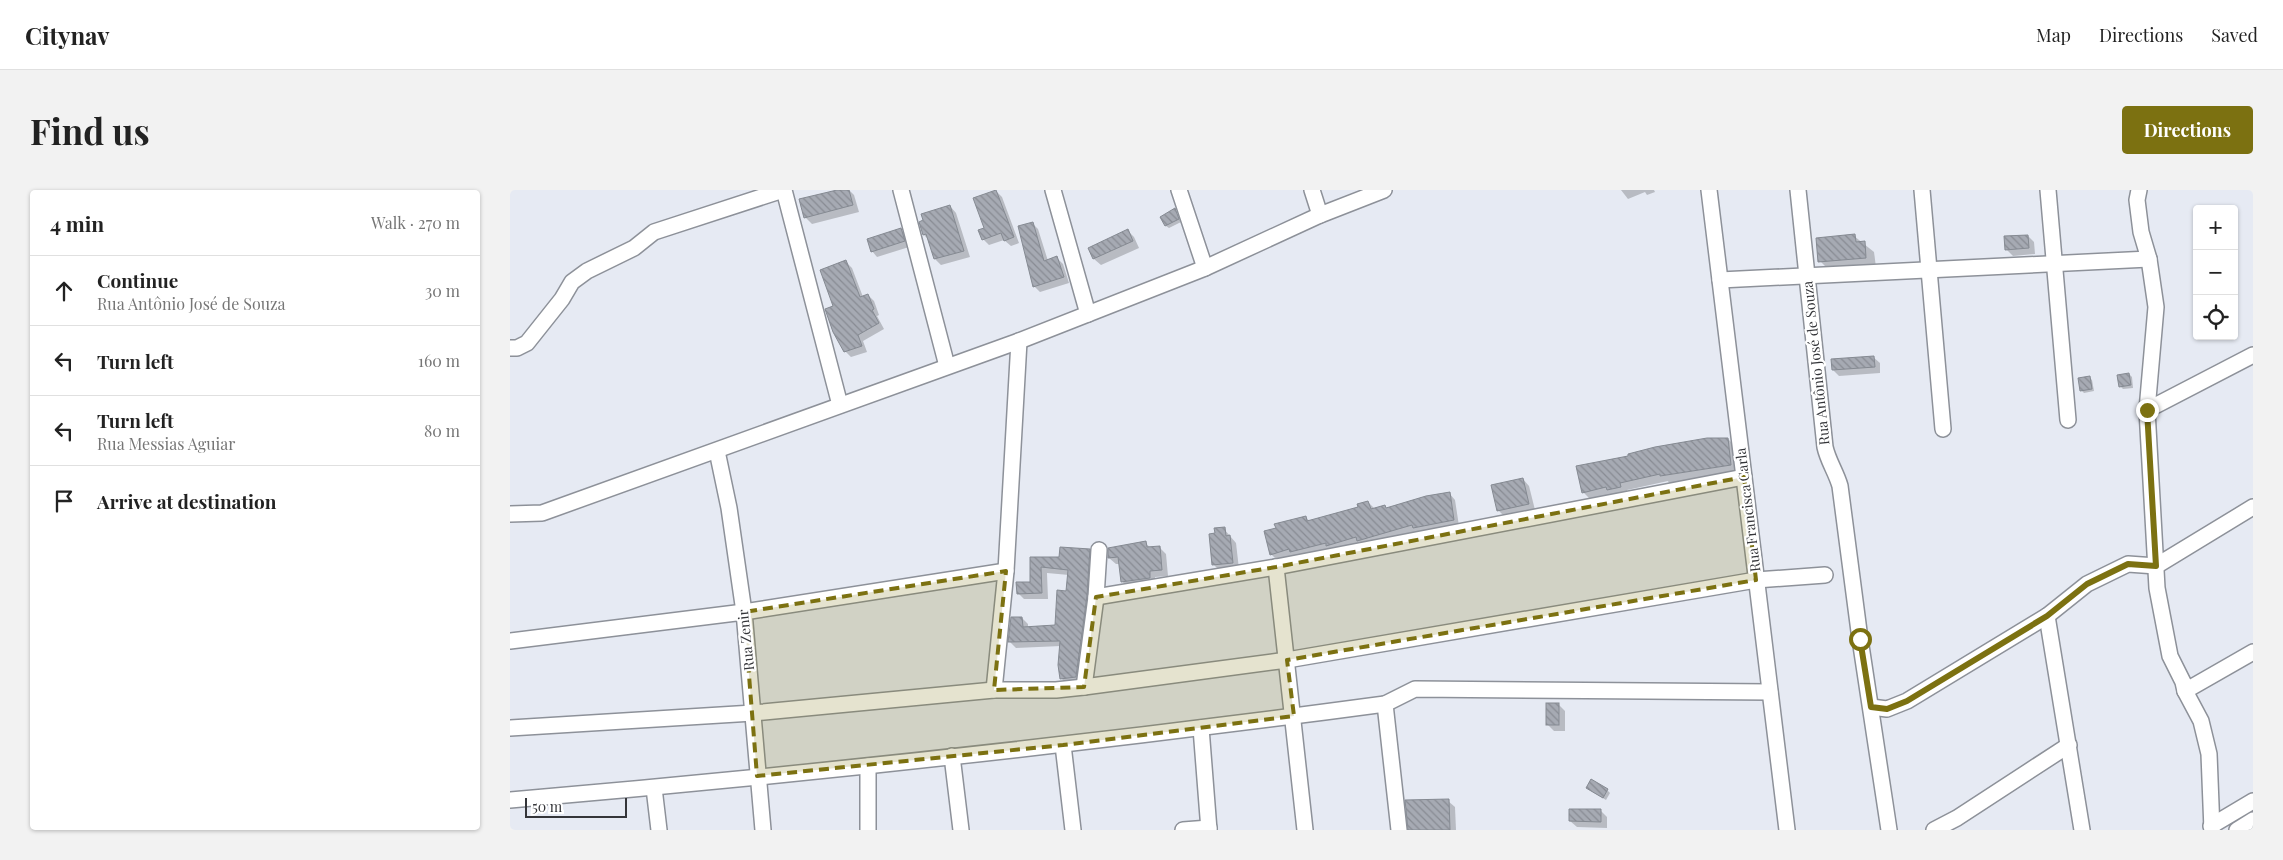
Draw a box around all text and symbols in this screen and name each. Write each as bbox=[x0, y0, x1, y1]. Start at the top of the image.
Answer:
text: Citynav bbox=[25, 19, 110, 51]
text: Map bbox=[2036, 23, 2071, 47]
text: Directions bbox=[2099, 23, 2183, 47]
text: Saved bbox=[2211, 23, 2258, 47]
button: Directions bbox=[2122, 106, 2253, 154]
text: Find us bbox=[30, 107, 150, 154]
map controls bbox=[2193, 205, 2238, 340]
button: + bbox=[2193, 205, 2238, 250]
text: 4 min bbox=[50, 209, 104, 237]
text: Walk · 270 m bbox=[371, 212, 460, 233]
button: − bbox=[2193, 250, 2238, 295]
text: Continue bbox=[97, 267, 178, 293]
icon: ahead bbox=[50, 277, 78, 305]
text: 30 m bbox=[425, 280, 460, 301]
street label: Rua Antônio José de Souza bbox=[1797, 280, 1834, 446]
text: Rua Antônio José de Souza bbox=[97, 293, 286, 314]
button: locate bbox=[2193, 295, 2238, 340]
icon: left bbox=[50, 347, 78, 375]
text: Turn left bbox=[97, 348, 174, 374]
text: 160 m bbox=[418, 350, 460, 371]
route end bbox=[2136, 399, 2159, 422]
text: Turn left bbox=[97, 407, 174, 433]
icon: left bbox=[50, 417, 78, 445]
text: 80 m bbox=[424, 420, 460, 441]
text: Rua Messias Aguiar bbox=[97, 433, 235, 454]
street label: Rua Francisca Carla bbox=[1730, 447, 1765, 573]
icon: arrive bbox=[50, 487, 78, 515]
text: Arrive at destination bbox=[97, 488, 277, 514]
street label: Rua Zenir bbox=[733, 608, 758, 672]
route start bbox=[1849, 628, 1872, 651]
scale bar bbox=[525, 795, 628, 818]
text: 50 m bbox=[532, 797, 562, 816]

